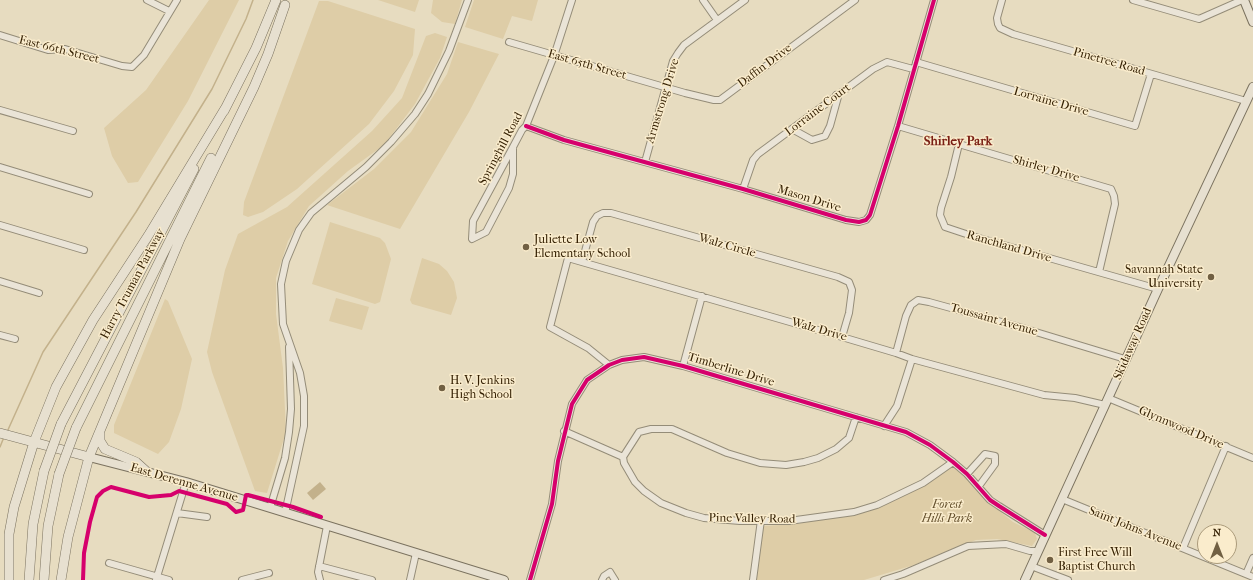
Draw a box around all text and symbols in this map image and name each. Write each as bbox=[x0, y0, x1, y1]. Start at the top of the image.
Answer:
street label: East 66th Street bbox=[17, 33, 101, 67]
street label: Daffin Drive bbox=[735, 41, 795, 91]
street label: Pinetree Road bbox=[1071, 45, 1147, 79]
street label: East 65th Street bbox=[546, 47, 628, 83]
street label: Armstrong Drive bbox=[643, 57, 683, 145]
street label: Lorraine Court bbox=[782, 81, 854, 139]
street label: Lorraine Drive bbox=[1012, 84, 1090, 120]
street label: Springhill Road bbox=[476, 110, 526, 188]
district label: Shirley Park bbox=[924, 134, 992, 150]
street label: Shirley Drive bbox=[1011, 153, 1081, 185]
street label: Mason Drive bbox=[775, 182, 843, 216]
street label: Harry Truman Parkway bbox=[98, 226, 168, 342]
street label: Ranchland Drive bbox=[965, 228, 1053, 266]
street label: Walz Circle bbox=[697, 231, 757, 261]
place label: Juliette Low Elementary School bbox=[534, 233, 631, 261]
marker: Juliette Low Elementary School bbox=[521, 242, 531, 252]
place label: Savannah State University bbox=[1125, 263, 1203, 291]
marker: Savannah State University bbox=[1206, 272, 1216, 282]
street label: Toussaint Avenue bbox=[949, 301, 1039, 339]
street label: Skidaway Road bbox=[1111, 306, 1155, 382]
street label: Walz Drive bbox=[790, 315, 848, 345]
street label: Timberline Drive bbox=[686, 350, 776, 390]
place label: H. V. Jenkins High School bbox=[450, 374, 515, 402]
marker: H. V. Jenkins High School bbox=[437, 383, 447, 393]
street label: Glynnwood Drive bbox=[1136, 404, 1226, 452]
street label: East Derenne Avenue bbox=[129, 461, 239, 505]
park label: Forest Hills Park bbox=[922, 498, 972, 526]
street label: Saint Johns Avenue bbox=[1087, 504, 1183, 554]
street label: Pine Valley Road bbox=[708, 511, 796, 527]
north arrow bbox=[1197, 524, 1237, 564]
text: N bbox=[1213, 526, 1221, 539]
place label: First Free Will Baptist Church bbox=[1058, 546, 1135, 574]
marker: First Free Will Baptist Church bbox=[1045, 555, 1055, 565]

